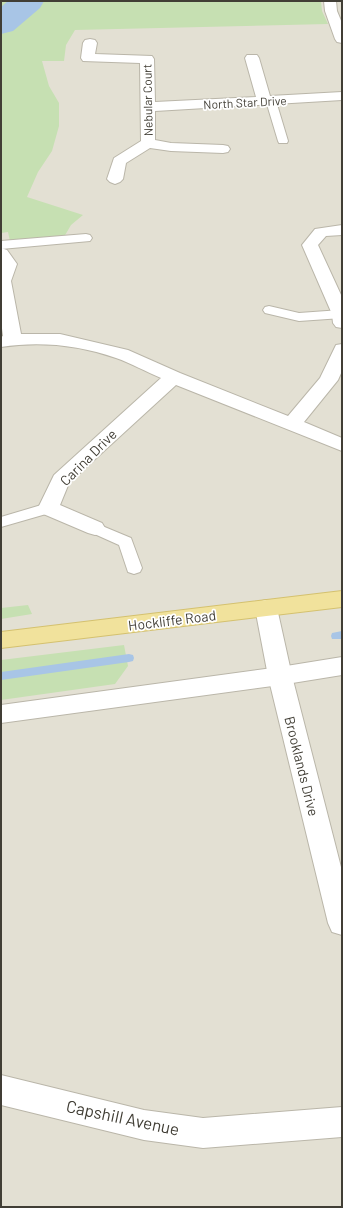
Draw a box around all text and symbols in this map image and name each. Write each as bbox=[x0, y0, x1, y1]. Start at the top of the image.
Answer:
street label: Nebular Court bbox=[139, 64, 155, 136]
street label: North Star Drive bbox=[203, 93, 287, 111]
street label: Carina Drive bbox=[56, 425, 120, 489]
street label: Hockliffe Road bbox=[127, 606, 217, 634]
street label: Brooklands Drive bbox=[281, 714, 323, 818]
street label: Capshill Avenue bbox=[65, 1095, 181, 1139]

